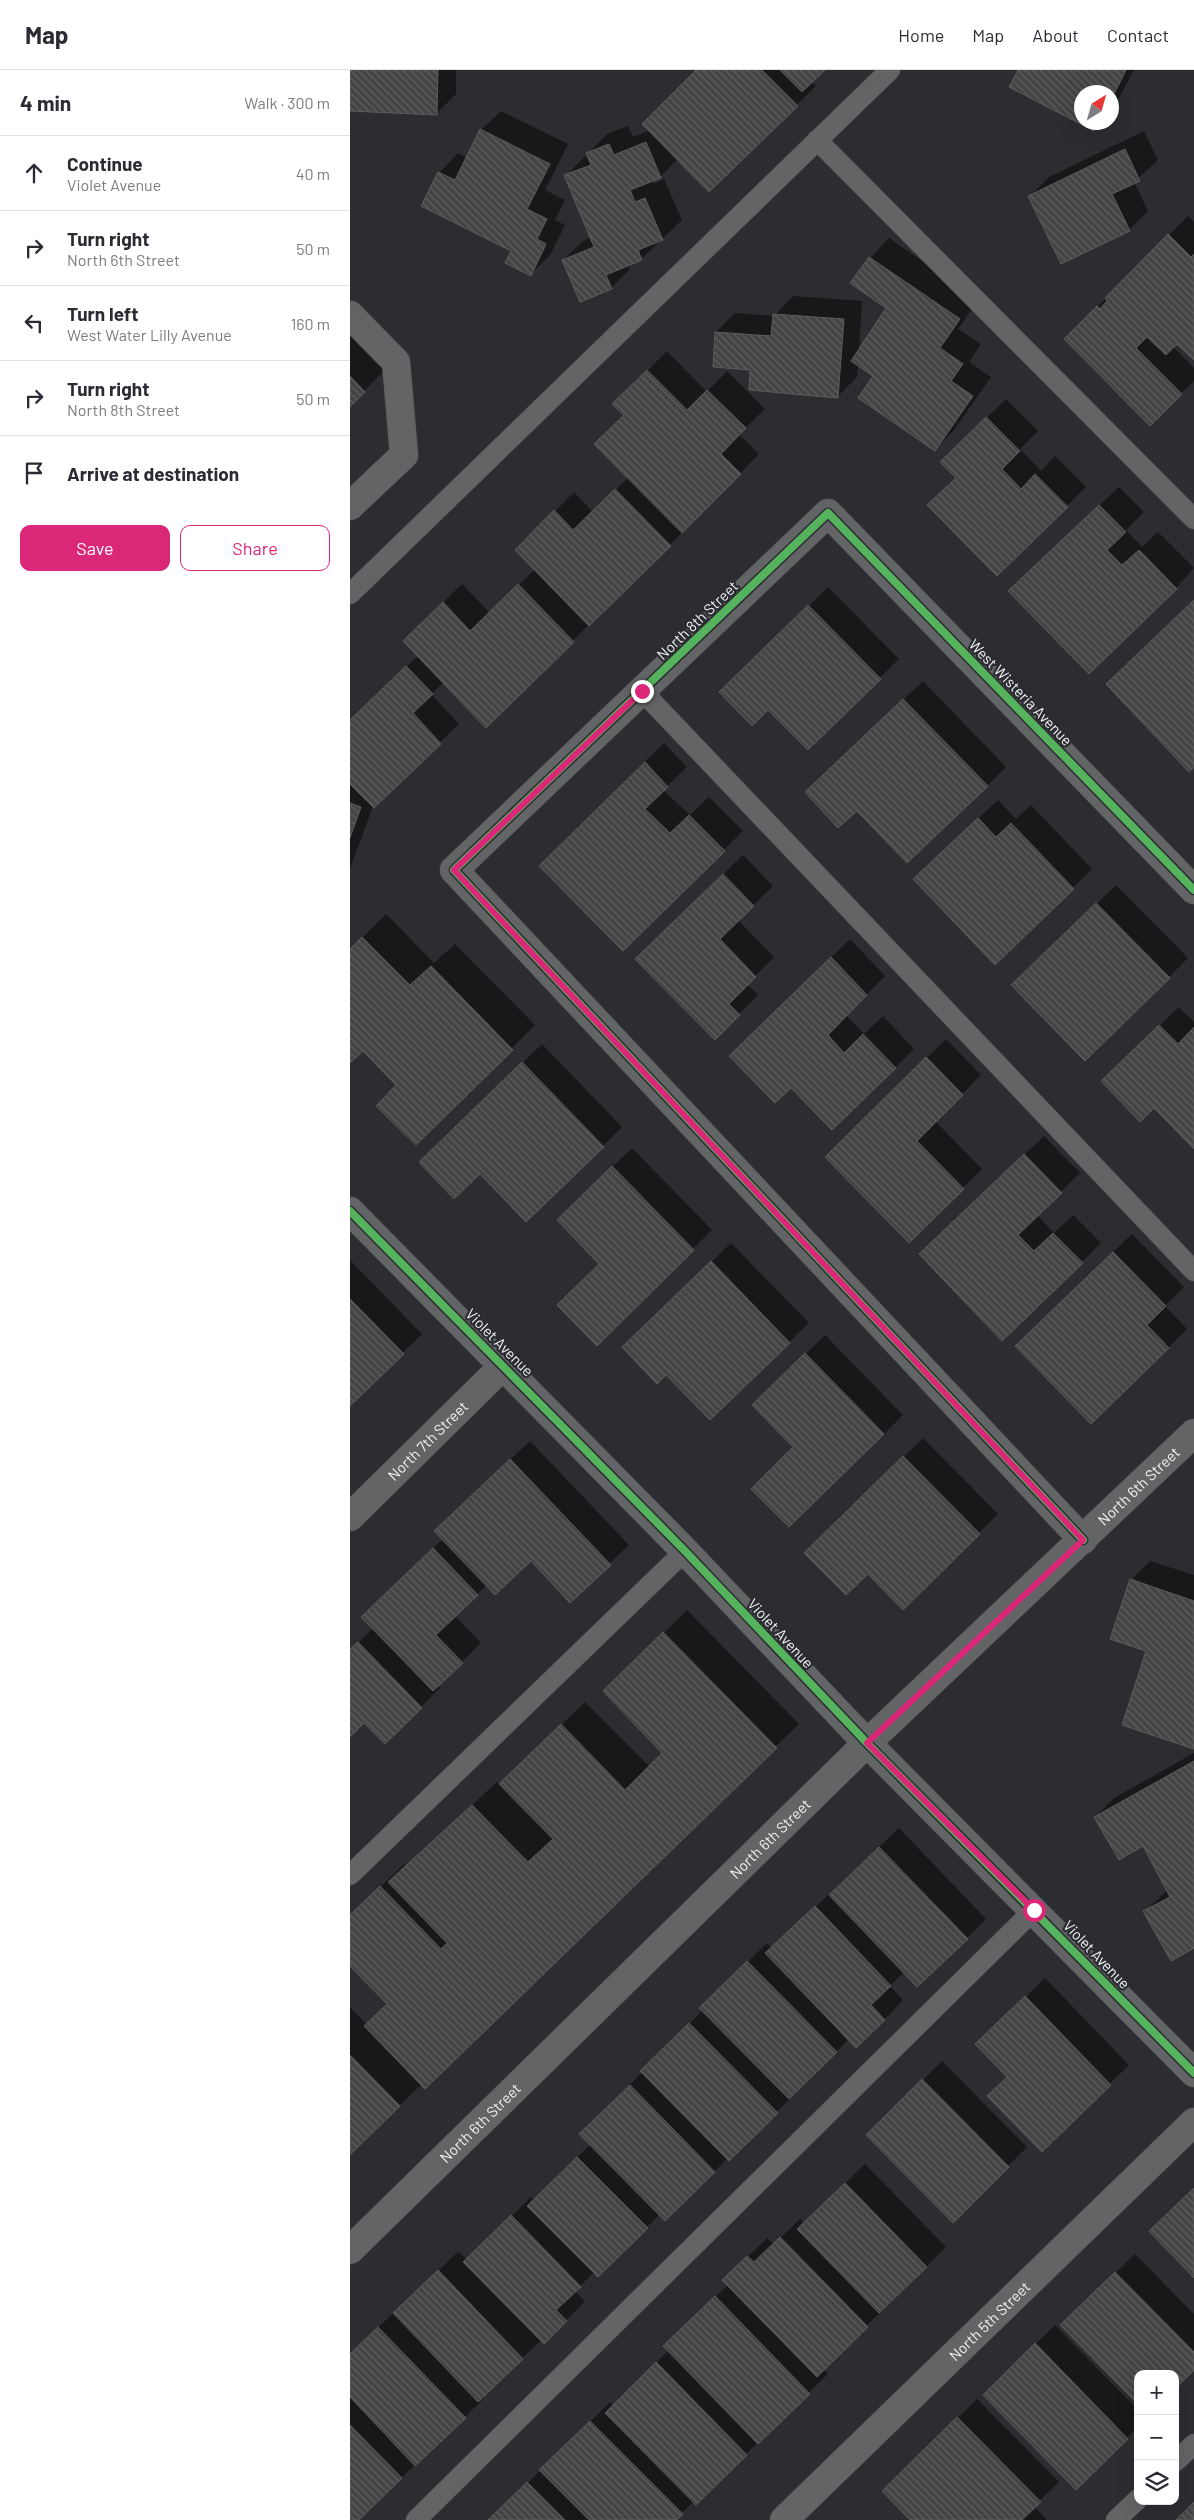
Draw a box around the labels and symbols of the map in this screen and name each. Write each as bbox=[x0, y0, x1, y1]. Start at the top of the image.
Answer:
north arrow bbox=[1074, 85, 1119, 130]
street label: North 8th Street bbox=[653, 577, 741, 663]
street label: West Wisteria Avenue bbox=[966, 635, 1076, 749]
route end bbox=[631, 680, 654, 703]
street label: Violet Avenue bbox=[462, 1304, 538, 1380]
street label: North 7th Street bbox=[384, 1397, 471, 1484]
street label: North 6th Street bbox=[1094, 1443, 1183, 1529]
street label: Violet Avenue bbox=[744, 1595, 818, 1671]
street label: North 6th Street bbox=[726, 1795, 814, 1882]
route start bbox=[1023, 1899, 1046, 1922]
street label: Violet Avenue bbox=[1060, 1916, 1134, 1992]
street label: North 6th Street bbox=[436, 2079, 524, 2166]
street label: North 5th Street bbox=[945, 2277, 1033, 2364]

